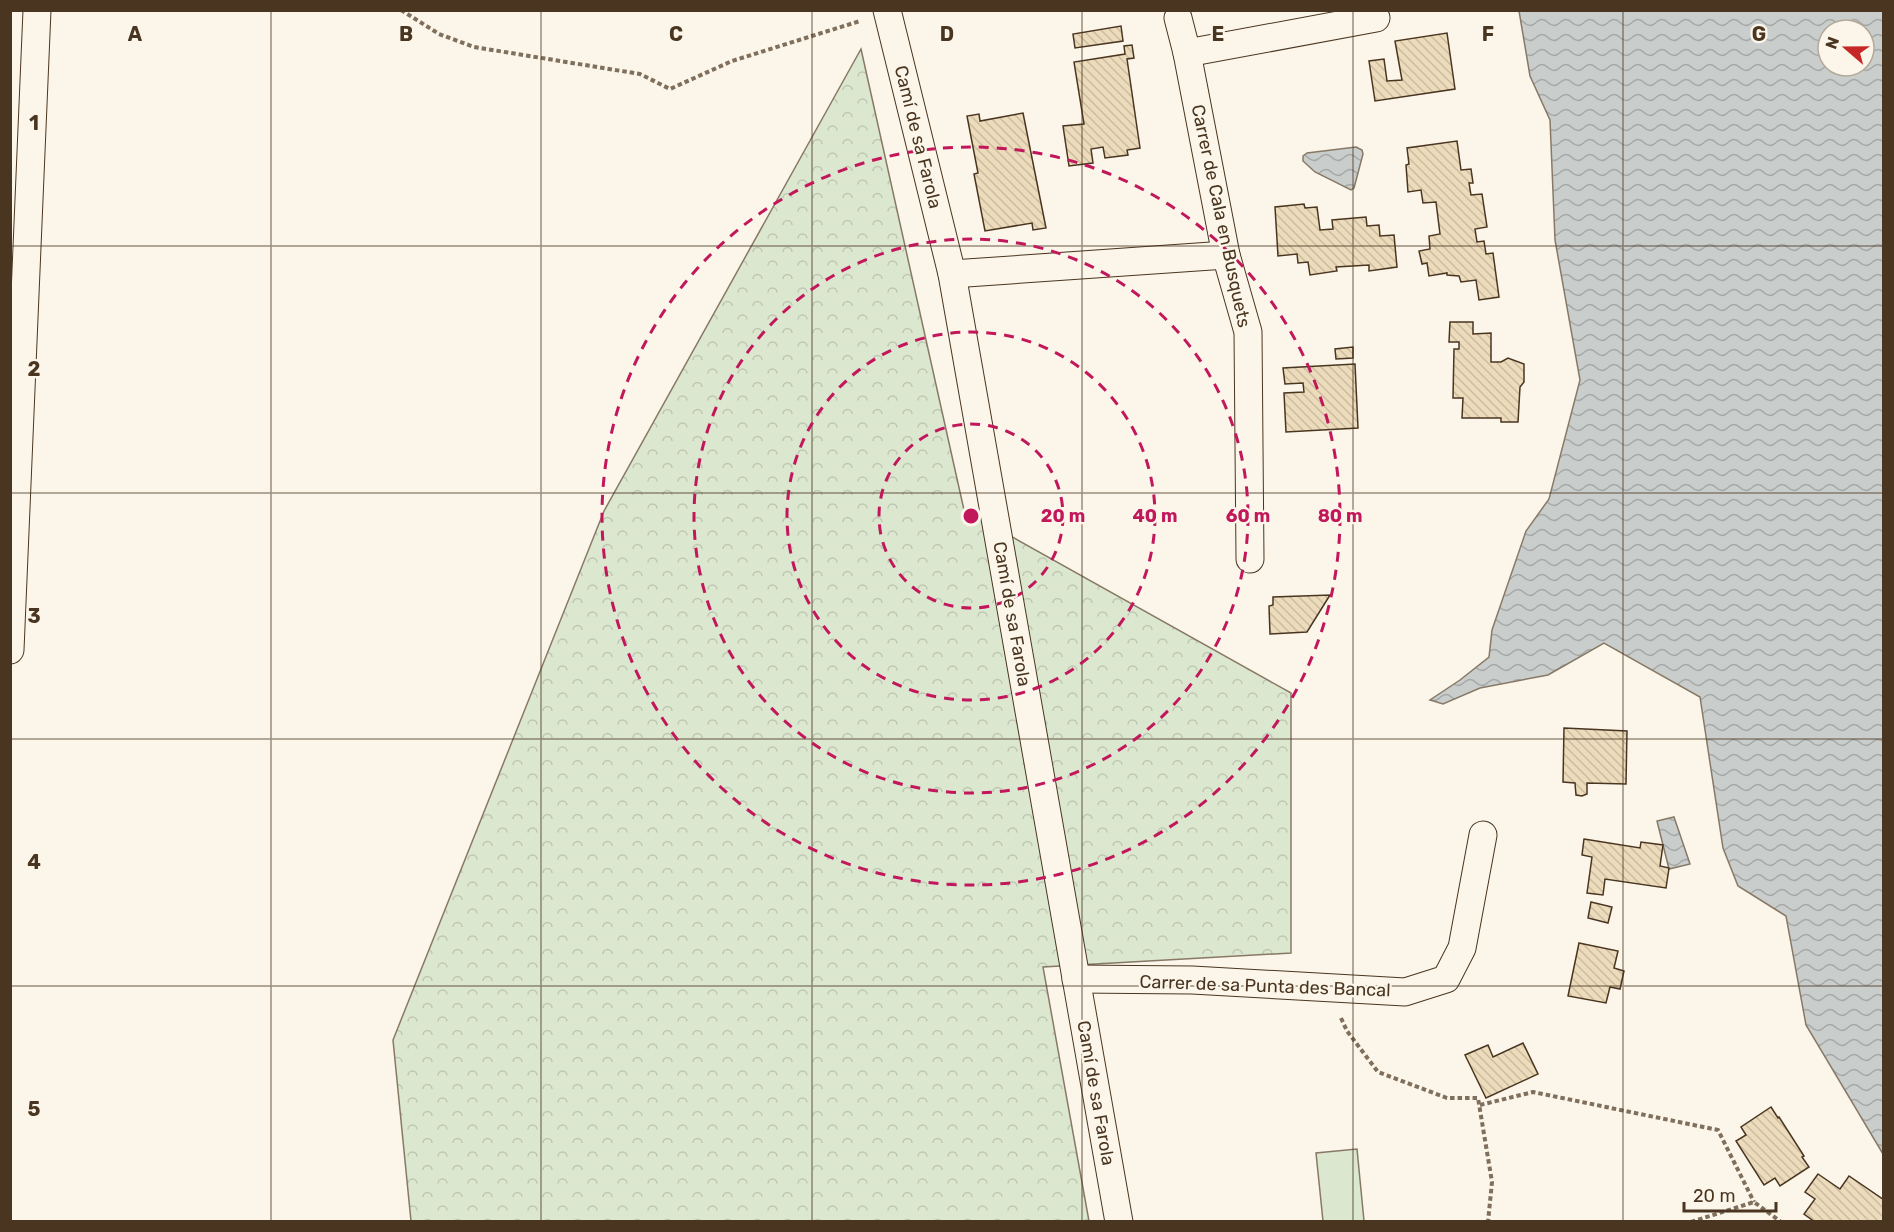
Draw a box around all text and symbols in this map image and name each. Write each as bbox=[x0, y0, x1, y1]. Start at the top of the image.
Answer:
north arrow bbox=[1816, 18, 1876, 78]
text: A bbox=[128, 22, 143, 46]
text: B bbox=[399, 22, 413, 46]
text: C bbox=[669, 22, 683, 46]
text: D bbox=[940, 22, 954, 46]
text: E bbox=[1212, 22, 1224, 46]
text: F bbox=[1482, 22, 1494, 46]
text: G bbox=[1752, 22, 1766, 46]
text: N bbox=[1821, 34, 1843, 52]
street label: Camí de sa Farola bbox=[890, 63, 946, 211]
street label: Carrer de Cala en Busquets bbox=[1187, 102, 1255, 330]
text: 1 bbox=[29, 111, 39, 135]
text: 2 bbox=[28, 357, 41, 381]
text: 20 m bbox=[1041, 505, 1085, 527]
text: 40 m bbox=[1133, 505, 1177, 527]
text: 60 m bbox=[1226, 505, 1270, 527]
text: 80 m bbox=[1318, 505, 1362, 527]
centre of rings bbox=[961, 506, 981, 526]
street label: Camí de sa Farola bbox=[988, 540, 1036, 688]
text: 3 bbox=[27, 604, 41, 628]
text: 4 bbox=[27, 850, 41, 874]
street label: Carrer de sa Punta des Bancal bbox=[1139, 971, 1391, 1001]
street label: Camí de sa Farola bbox=[1072, 1019, 1120, 1167]
text: 5 bbox=[28, 1097, 41, 1121]
scale bar bbox=[1684, 1175, 1776, 1213]
text: 20 m bbox=[1693, 1185, 1735, 1207]

